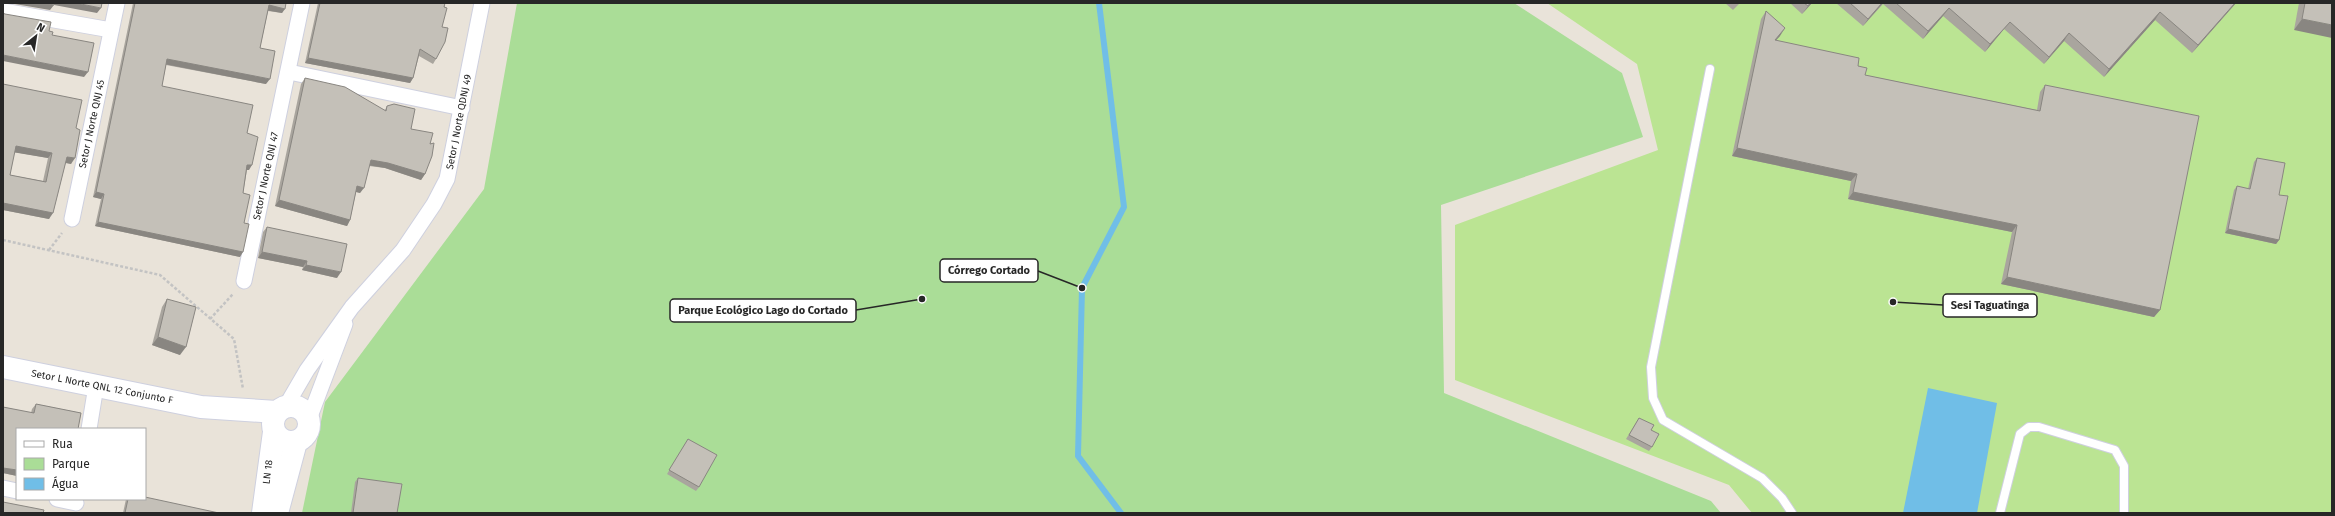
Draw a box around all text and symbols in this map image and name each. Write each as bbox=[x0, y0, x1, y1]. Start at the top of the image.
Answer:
north arrow bbox=[16, 16, 56, 56]
text: N bbox=[34, 20, 47, 35]
street label: Setor J Norte QDNJ 49 bbox=[444, 73, 474, 171]
street label: Setor J Norte QNJ 45 bbox=[77, 79, 107, 169]
street label: Setor J Norte QNJ 47 bbox=[251, 130, 281, 221]
callout: Córrego Cortado bbox=[940, 259, 1038, 282]
text: Córrego Cortado bbox=[948, 264, 1031, 277]
callout: Sesi Taguatinga bbox=[1943, 294, 2037, 317]
callout: Parque Ecológico Lago do Cortado bbox=[670, 299, 856, 322]
text: Sesi Taguatinga bbox=[1951, 299, 2029, 312]
text: Parque Ecológico Lago do Cortado bbox=[678, 304, 848, 317]
street label: Setor L Norte QNL 12 Conjunto F bbox=[30, 367, 174, 407]
legend bbox=[16, 428, 146, 500]
text: Rua bbox=[52, 437, 73, 451]
text: Parque bbox=[52, 457, 90, 471]
street label: LN 18 bbox=[261, 459, 275, 485]
text: Água bbox=[52, 476, 79, 491]

